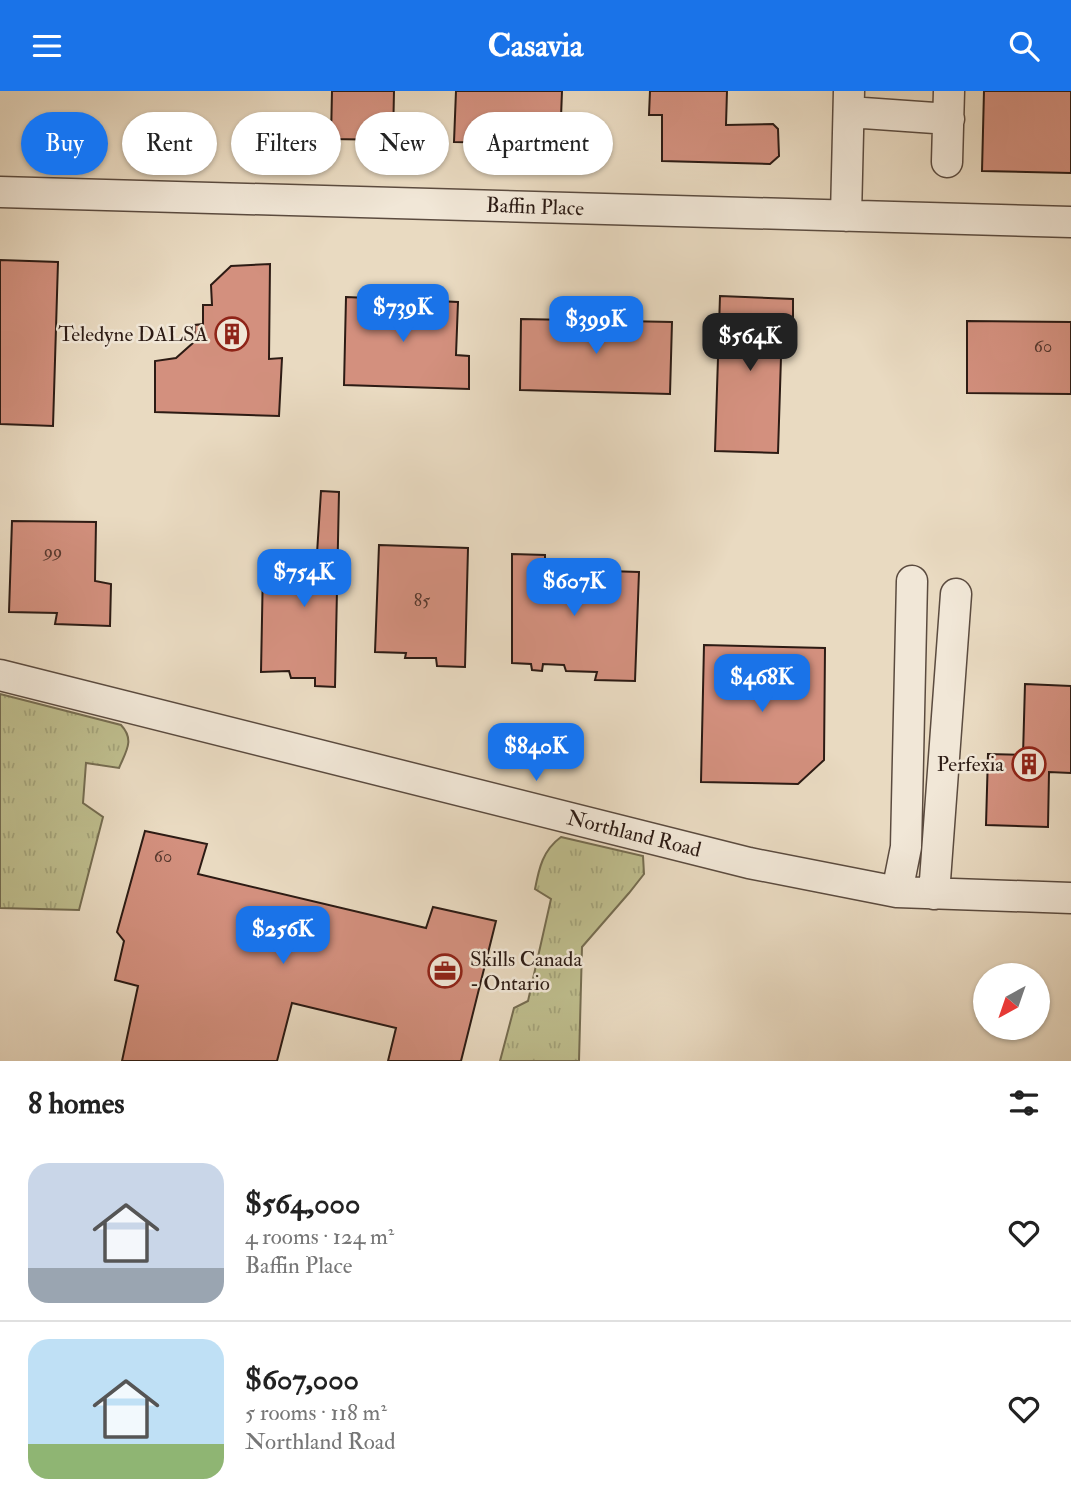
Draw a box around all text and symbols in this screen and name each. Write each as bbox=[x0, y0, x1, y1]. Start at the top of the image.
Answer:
text: Casavia bbox=[488, 26, 583, 66]
icon: menu bbox=[28, 27, 66, 65]
icon: search bbox=[1005, 27, 1043, 65]
chip: Buy bbox=[21, 112, 108, 175]
chip: Rent bbox=[122, 112, 217, 175]
chip: Filters bbox=[231, 112, 341, 175]
chip: New bbox=[355, 112, 449, 175]
chip: Apartment bbox=[463, 112, 613, 175]
street label: Baffin Place bbox=[485, 192, 585, 222]
pin: $739K bbox=[354, 285, 452, 344]
text: $739K bbox=[373, 292, 433, 321]
pin: $399K bbox=[547, 296, 645, 356]
text: $399K bbox=[565, 304, 627, 333]
pin: $564K bbox=[701, 313, 799, 373]
building icon: Teledyne DALSA bbox=[213, 315, 251, 353]
place label: Teledyne DALSA bbox=[58, 321, 208, 348]
text: $564K bbox=[718, 321, 782, 350]
house number: 60 bbox=[1034, 335, 1052, 358]
house number: 99 bbox=[42, 540, 62, 563]
pin: $754K bbox=[255, 549, 353, 609]
text: $754K bbox=[273, 557, 335, 586]
pin: $607K bbox=[525, 559, 623, 618]
text: $607K bbox=[542, 566, 606, 595]
house number: 85 bbox=[414, 589, 430, 612]
pin: $468K bbox=[713, 655, 811, 714]
text: $468K bbox=[730, 662, 794, 691]
pin: $840K bbox=[487, 723, 585, 783]
text: $840K bbox=[504, 731, 568, 760]
building icon: Perfexia bbox=[1010, 745, 1048, 783]
place label: Perfexia bbox=[937, 751, 1004, 778]
street label: Northland Road bbox=[564, 804, 705, 864]
house number: 60 bbox=[154, 845, 172, 868]
pin: $256K bbox=[234, 907, 332, 966]
text: $256K bbox=[252, 914, 314, 943]
place label: Skills Canada - Ontario bbox=[470, 946, 582, 997]
office icon: Skills Canada - Ontario bbox=[426, 952, 464, 990]
north arrow bbox=[973, 963, 1050, 1039]
map controls bbox=[973, 963, 1050, 1040]
icon: filters bbox=[1005, 1084, 1043, 1122]
text: 8 homes bbox=[28, 1085, 125, 1122]
text: $564,000 bbox=[245, 1185, 360, 1222]
icon: home bbox=[84, 1191, 168, 1275]
icon: heart bbox=[1005, 1214, 1043, 1252]
text: 4 rooms · 124 m² bbox=[245, 1222, 394, 1251]
text: Baffin Place bbox=[245, 1251, 352, 1280]
text: $607,000 bbox=[245, 1361, 359, 1398]
icon: home bbox=[84, 1367, 168, 1451]
icon: heart bbox=[1005, 1390, 1043, 1428]
text: 5 rooms · 118 m² bbox=[245, 1398, 387, 1427]
text: Northland Road bbox=[245, 1427, 396, 1456]

